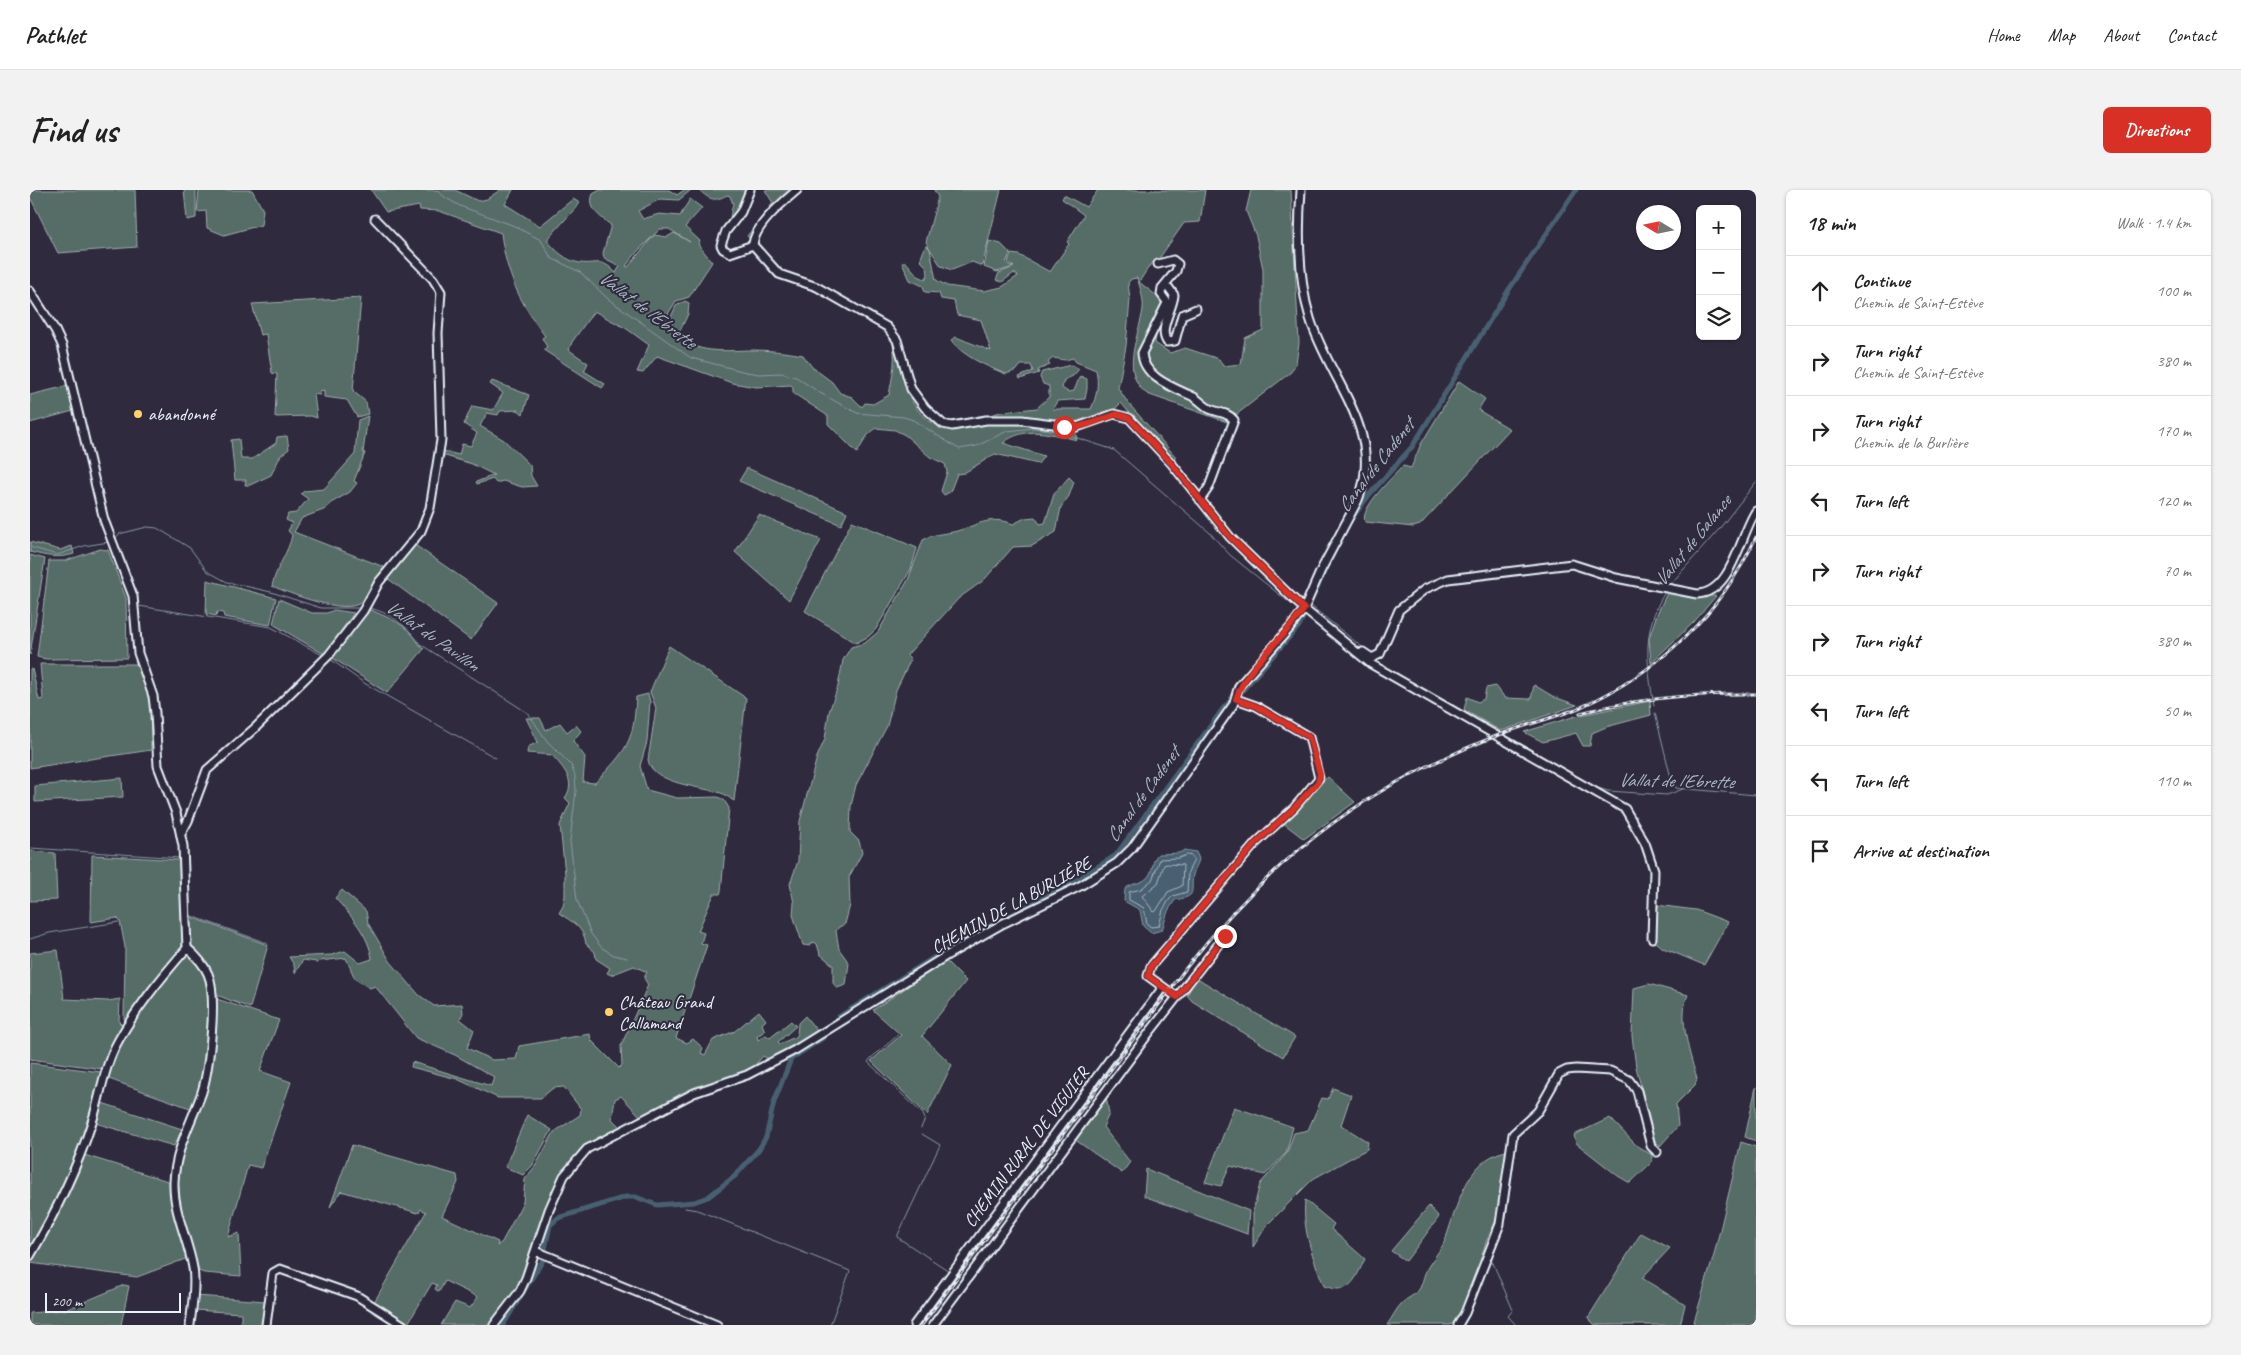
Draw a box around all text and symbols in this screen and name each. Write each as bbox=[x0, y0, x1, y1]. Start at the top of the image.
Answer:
text: Pathlet bbox=[25, 20, 85, 50]
text: Home bbox=[1987, 24, 2020, 46]
text: Map bbox=[2048, 24, 2075, 46]
text: About bbox=[2103, 24, 2139, 46]
text: Contact bbox=[2167, 24, 2216, 46]
button: Directions bbox=[2103, 107, 2211, 153]
text: Find us bbox=[30, 108, 117, 153]
north arrow bbox=[1636, 205, 1681, 250]
map controls bbox=[1696, 205, 1741, 340]
button: + bbox=[1696, 205, 1741, 250]
text: 18 min bbox=[1806, 210, 1856, 236]
text: Walk · 1.4 km bbox=[2116, 213, 2191, 233]
button: − bbox=[1696, 250, 1741, 295]
water label: Vallat de l'Ebrette bbox=[594, 266, 703, 356]
text: Continue bbox=[1853, 269, 1910, 293]
icon: ahead bbox=[1806, 277, 1834, 305]
text: 100 m bbox=[2157, 281, 2191, 301]
text: Chemin de Saint-Estève bbox=[1853, 293, 1983, 313]
button: layers bbox=[1696, 295, 1741, 340]
text: Turn right bbox=[1853, 339, 1920, 363]
icon: right bbox=[1806, 347, 1834, 375]
text: 380 m bbox=[2157, 351, 2191, 371]
text: Chemin de Saint-Estève bbox=[1853, 363, 1983, 383]
place label: abandonné bbox=[148, 403, 218, 425]
marker: abandonné bbox=[132, 408, 144, 420]
text: Turn right bbox=[1853, 409, 1920, 433]
water label: Canal de Cadenet bbox=[1332, 411, 1422, 517]
route start bbox=[1053, 416, 1076, 439]
icon: right bbox=[1806, 417, 1834, 445]
text: 170 m bbox=[2157, 421, 2191, 441]
text: Chemin de la Burlière bbox=[1853, 433, 1968, 453]
icon: left bbox=[1806, 487, 1834, 515]
water label: Vallat de Galance bbox=[1649, 488, 1738, 591]
text: Turn left bbox=[1853, 489, 1908, 513]
text: 120 m bbox=[2157, 491, 2191, 511]
icon: right bbox=[1806, 557, 1834, 585]
text: Turn right bbox=[1853, 559, 1920, 583]
text: 70 m bbox=[2164, 561, 2191, 581]
water label: Vallat du Pavillon bbox=[381, 595, 485, 678]
icon: right bbox=[1806, 627, 1834, 655]
text: Turn right bbox=[1853, 629, 1920, 653]
text: 380 m bbox=[2157, 631, 2191, 651]
icon: left bbox=[1806, 697, 1834, 725]
text: Turn left bbox=[1853, 699, 1908, 723]
text: 50 m bbox=[2164, 701, 2191, 721]
water label: Canal de Cadenet bbox=[1100, 739, 1188, 847]
icon: left bbox=[1806, 767, 1834, 795]
water label: Vallat de l'Ebrette bbox=[1618, 768, 1737, 794]
text: Turn left bbox=[1853, 769, 1908, 793]
text: 110 m bbox=[2157, 771, 2191, 791]
icon: arrive bbox=[1806, 837, 1834, 865]
text: Arrive at destination bbox=[1853, 839, 1989, 863]
street label: CHEMIN DE LA BURLIÈRE bbox=[927, 851, 1097, 958]
route end bbox=[1214, 925, 1237, 948]
place label: Château Grand Callamand bbox=[619, 991, 715, 1034]
marker: Château Grand Callamand bbox=[603, 1006, 615, 1018]
street label: CHEMIN RURAL DE VIGUIER bbox=[959, 1061, 1094, 1231]
scale bar bbox=[45, 1290, 181, 1313]
text: 200 m bbox=[52, 1293, 82, 1310]

